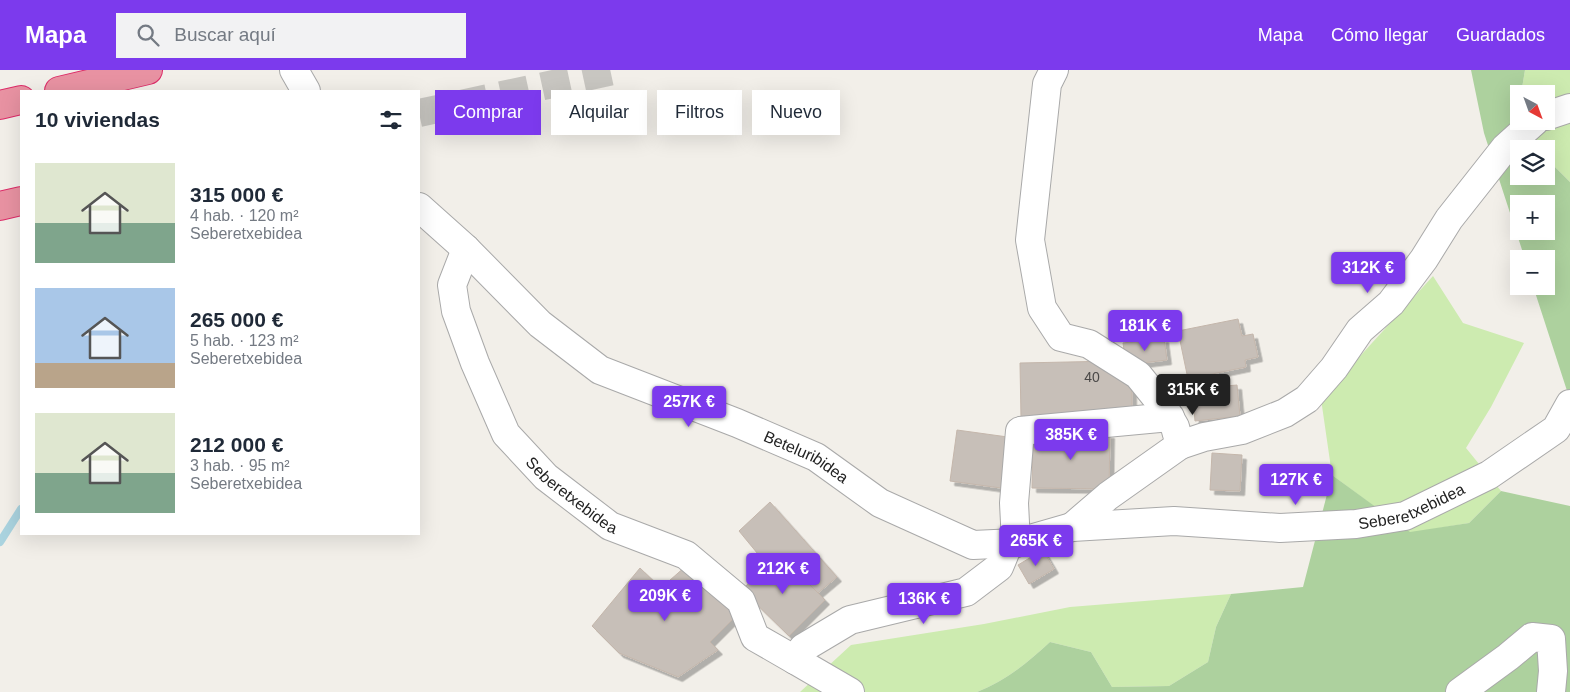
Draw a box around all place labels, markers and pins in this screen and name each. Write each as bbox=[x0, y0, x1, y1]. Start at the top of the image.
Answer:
pin: 312K € bbox=[1327, 252, 1409, 294]
pin: 181K € bbox=[1104, 310, 1186, 352]
pin: 315K € bbox=[1152, 374, 1234, 416]
pin: 257K € bbox=[648, 386, 730, 428]
pin: 385K € bbox=[1030, 418, 1112, 461]
pin: 127K € bbox=[1255, 464, 1337, 506]
pin: 265K € bbox=[995, 524, 1077, 567]
pin: 212K € bbox=[742, 552, 824, 595]
pin: 209K € bbox=[624, 580, 706, 622]
pin: 136K € bbox=[883, 582, 965, 625]

